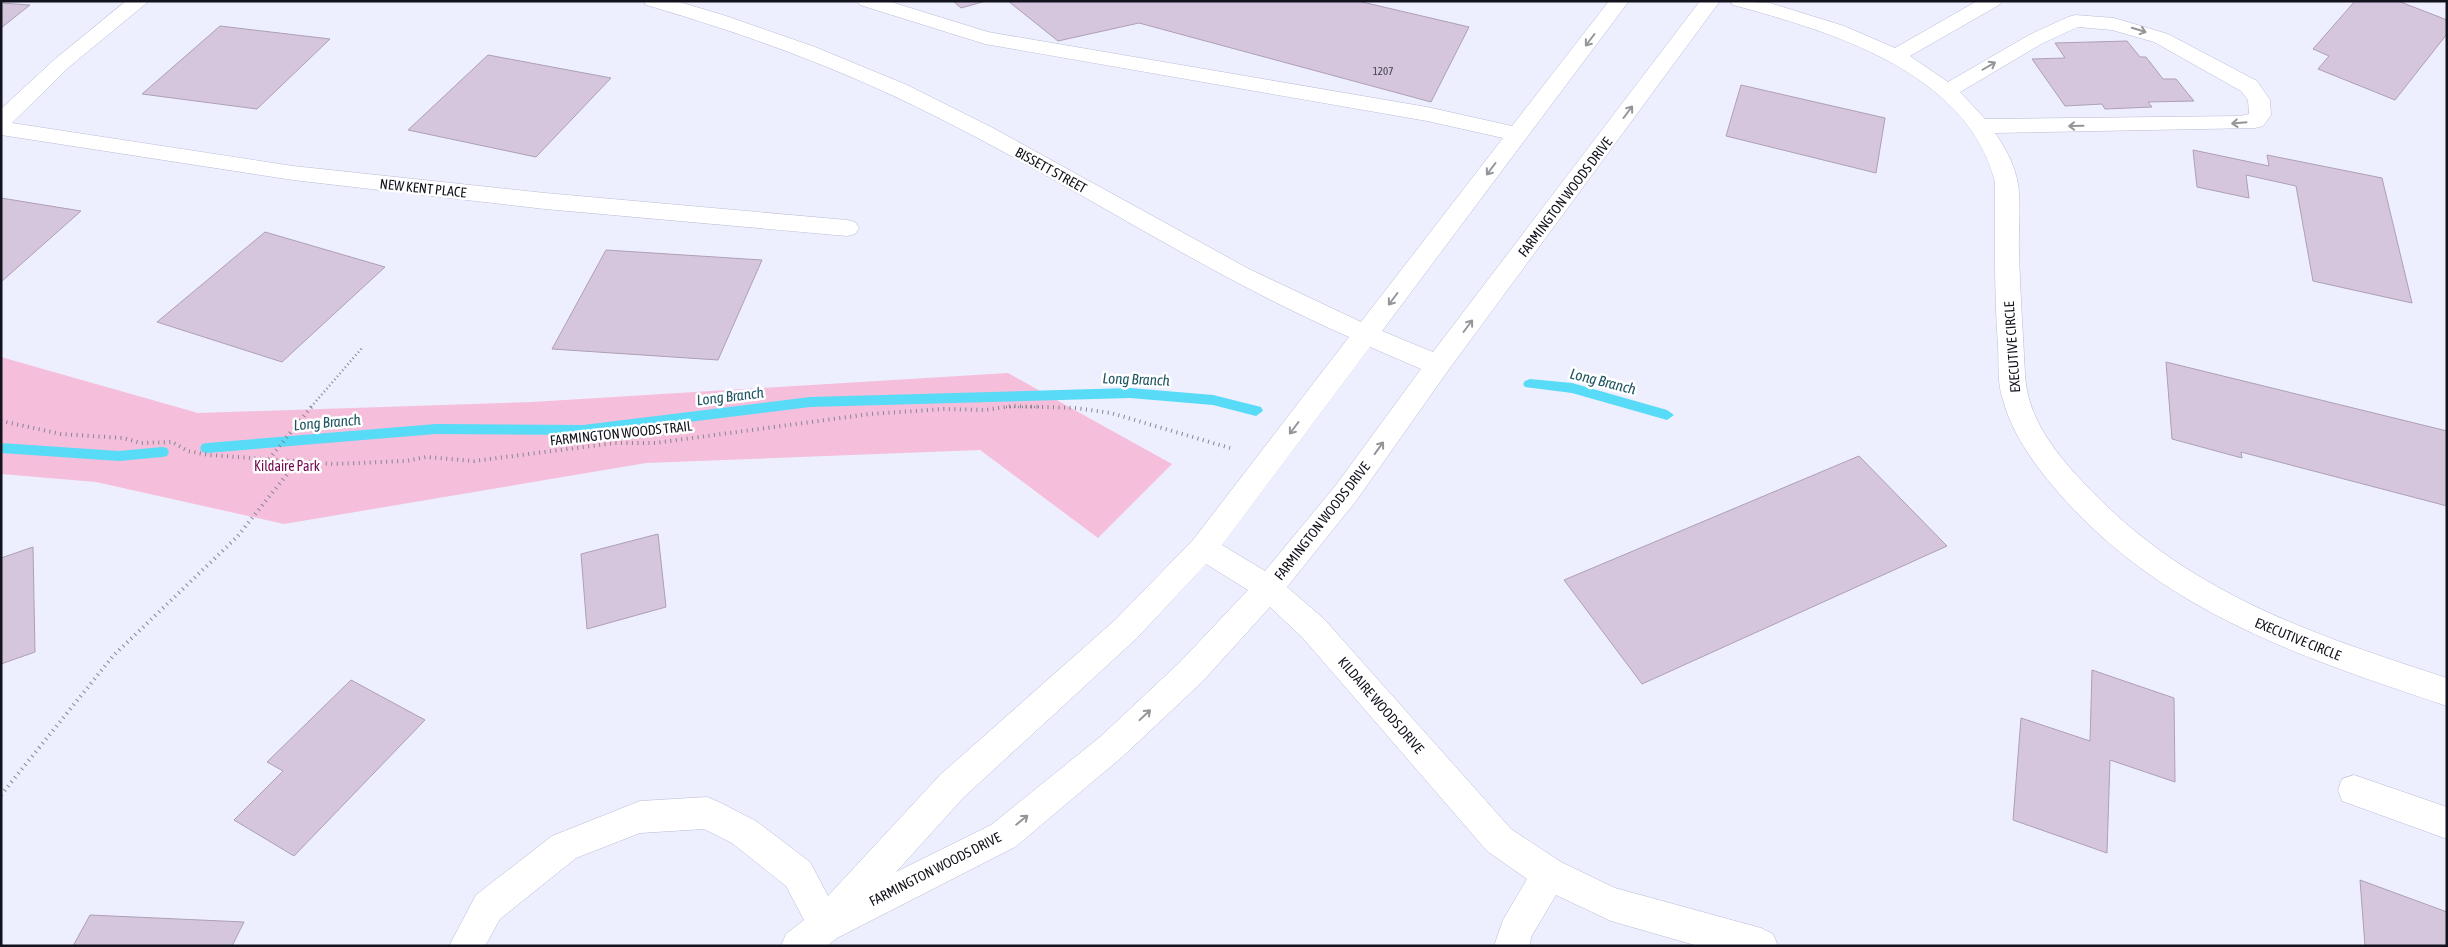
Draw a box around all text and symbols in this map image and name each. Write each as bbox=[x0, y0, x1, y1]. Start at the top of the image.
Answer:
one-way arrow bbox=[2131, 26, 2147, 36]
one-way arrow bbox=[1584, 33, 1595, 46]
one-way arrow bbox=[1982, 61, 1996, 71]
house number: 1207 bbox=[1373, 65, 1393, 77]
one-way arrow bbox=[1623, 105, 1633, 119]
one-way arrow bbox=[2231, 118, 2247, 127]
one-way arrow bbox=[2069, 121, 2085, 130]
street label: FARMINGTON WOODS DRIVE bbox=[1515, 134, 1615, 260]
street label: BISSETT STREET bbox=[1012, 144, 1090, 196]
one-way arrow bbox=[1486, 162, 1496, 176]
street label: NEW KENT PLACE bbox=[379, 176, 467, 200]
one-way arrow bbox=[1387, 292, 1398, 305]
street label: EXECUTIVE CIRCLE bbox=[2001, 301, 2023, 393]
one-way arrow bbox=[1462, 320, 1473, 333]
water label: Long Branch bbox=[1568, 365, 1638, 397]
water label: Long Branch bbox=[1102, 369, 1170, 389]
water label: Long Branch bbox=[696, 383, 764, 409]
water label: Long Branch bbox=[293, 411, 361, 433]
street label: FARMINGTON WOODS TRAIL bbox=[549, 418, 694, 448]
one-way arrow bbox=[1289, 421, 1300, 434]
one-way arrow bbox=[1373, 442, 1384, 455]
park label: Kildaire Park bbox=[254, 458, 320, 474]
street label: FARMINGTON WOODS DRIVE bbox=[1271, 459, 1373, 583]
street label: EXECUTIVE CIRCLE bbox=[2253, 614, 2344, 664]
street label: KILDAIRE WOODS DRIVE bbox=[1335, 654, 1427, 756]
one-way arrow bbox=[1139, 709, 1152, 721]
one-way arrow bbox=[1015, 815, 1028, 826]
street label: FARMINGTON WOODS DRIVE bbox=[867, 829, 1003, 909]

